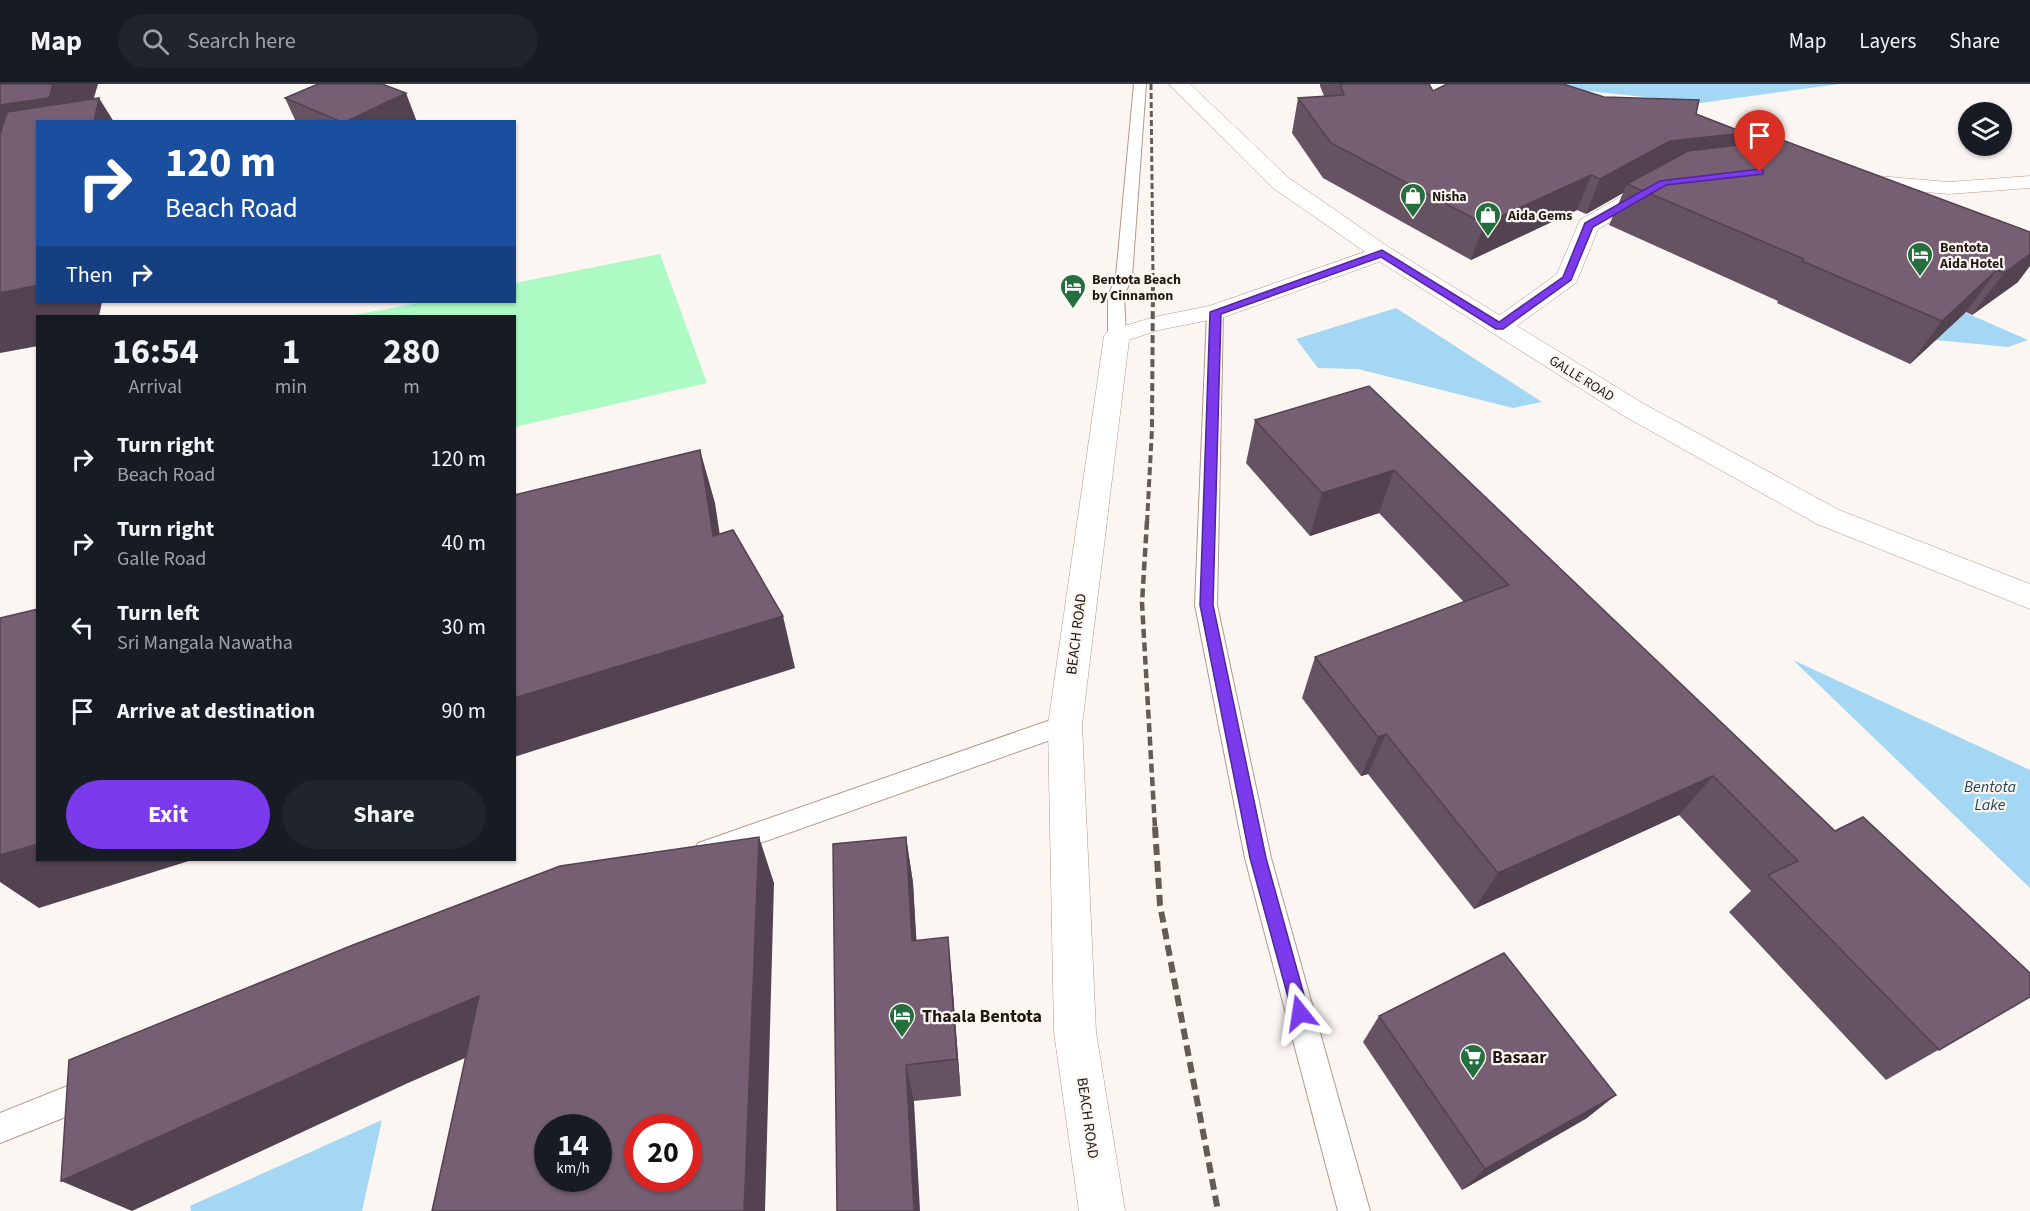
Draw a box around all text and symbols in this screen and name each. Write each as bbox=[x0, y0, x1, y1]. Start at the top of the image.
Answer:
search box bbox=[118, 14, 538, 68]
text: Map bbox=[30, 21, 82, 61]
icon: search bbox=[139, 25, 172, 58]
text: Search here bbox=[187, 25, 296, 57]
text: Map bbox=[1789, 26, 1826, 56]
text: Layers bbox=[1859, 26, 1916, 56]
text: Share bbox=[1949, 26, 2000, 56]
map controls bbox=[1958, 102, 2012, 156]
button: layers bbox=[1958, 102, 2012, 156]
pin bbox=[1734, 110, 1785, 172]
icon: arrive bbox=[1743, 119, 1776, 152]
text: 120 m bbox=[165, 133, 276, 193]
icon: right bbox=[66, 144, 144, 222]
shop icon: Nisha bbox=[1398, 181, 1428, 219]
place label: Nisha bbox=[1432, 187, 1467, 207]
text: Beach Road bbox=[165, 189, 298, 228]
shop icon: Aida Gems bbox=[1473, 200, 1503, 238]
place label: Aida Gems bbox=[1507, 206, 1572, 226]
place label: Bentota Aida Hotel bbox=[1939, 238, 2003, 274]
hotel icon: Bentota Aida Hotel bbox=[1905, 240, 1935, 278]
icon: right bbox=[125, 258, 158, 291]
text: Then bbox=[66, 259, 113, 291]
place label: Bentota Beach by Cinnamon bbox=[1092, 270, 1181, 306]
hotel icon: Bentota Beach by Cinnamon bbox=[1058, 272, 1088, 310]
text: 16:54 bbox=[112, 326, 199, 377]
text: 1 bbox=[281, 326, 300, 377]
text: 280 bbox=[383, 326, 440, 377]
street label: GALLE ROAD bbox=[1545, 351, 1618, 407]
text: Arrival bbox=[128, 373, 182, 401]
text: min bbox=[275, 373, 307, 401]
text: m bbox=[403, 373, 420, 401]
text: Turn right bbox=[117, 429, 214, 461]
icon: right bbox=[66, 443, 99, 476]
text: 120 m bbox=[431, 443, 486, 475]
text: Beach Road bbox=[117, 461, 215, 489]
text: Turn right bbox=[117, 513, 214, 545]
icon: right bbox=[66, 527, 99, 560]
text: 40 m bbox=[441, 527, 486, 559]
text: Galle Road bbox=[117, 545, 206, 573]
street label: BEACH ROAD bbox=[1061, 592, 1092, 676]
text: Turn left bbox=[117, 597, 199, 629]
icon: left bbox=[66, 611, 99, 644]
text: 30 m bbox=[441, 611, 486, 643]
text: Sri Mangala Nawatha bbox=[117, 629, 293, 657]
icon: arrive bbox=[66, 695, 99, 728]
text: Arrive at destination bbox=[117, 695, 315, 727]
text: 90 m bbox=[441, 695, 486, 727]
water label: Bentota Lake bbox=[1964, 776, 2016, 816]
button: Exit bbox=[66, 780, 270, 849]
button: Share bbox=[282, 780, 486, 849]
position arrow bbox=[1268, 981, 1332, 1045]
hotel icon: Thaala Bentota bbox=[887, 1001, 917, 1039]
place label: Thaala Bentota bbox=[922, 1004, 1042, 1029]
supermarket icon: Basaar bbox=[1458, 1042, 1488, 1080]
place label: Basaar bbox=[1492, 1045, 1547, 1070]
street label: BEACH ROAD bbox=[1071, 1076, 1104, 1160]
speed limit sign: 20 bbox=[624, 1114, 702, 1192]
text: 14 bbox=[557, 1124, 589, 1167]
text: km/h bbox=[556, 1158, 590, 1179]

